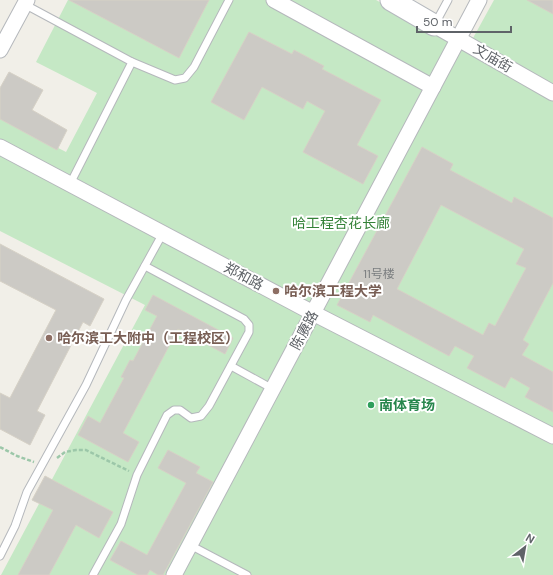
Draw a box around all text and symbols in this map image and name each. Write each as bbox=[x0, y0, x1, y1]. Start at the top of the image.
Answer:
scale bar bbox=[417, 8, 511, 34]
text: 50 m bbox=[423, 14, 452, 30]
street label: 文庙街 bbox=[470, 40, 516, 76]
park label: 哈工程杏花长廊 bbox=[292, 214, 390, 232]
street label: 郑和路 bbox=[221, 258, 267, 294]
house number: 11号楼 bbox=[363, 266, 395, 282]
place label: 哈尔滨工程大学 bbox=[284, 282, 382, 300]
marker: 哈尔滨工程大学 bbox=[271, 286, 281, 296]
street label: 陈赓路 bbox=[286, 307, 322, 353]
place label: 哈尔滨工大附中（工程校区） bbox=[57, 329, 239, 347]
marker: 哈尔滨工大附中（工程校区） bbox=[44, 333, 54, 343]
place label: 南体育场 bbox=[379, 396, 435, 414]
marker: 南体育场 bbox=[366, 400, 376, 410]
north arrow bbox=[505, 527, 545, 567]
text: N bbox=[523, 530, 537, 546]

